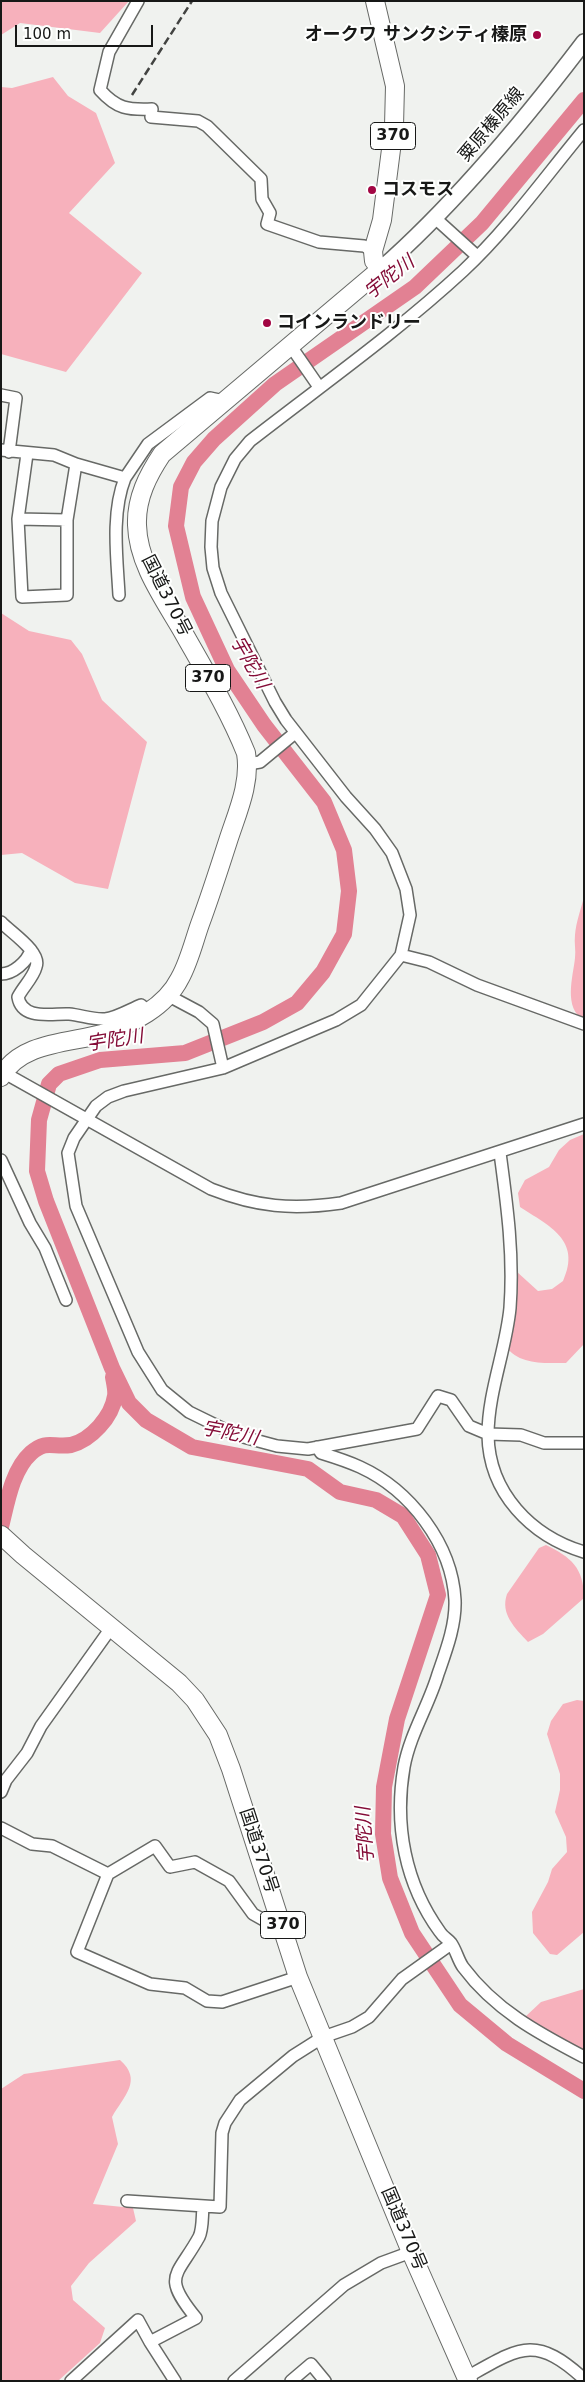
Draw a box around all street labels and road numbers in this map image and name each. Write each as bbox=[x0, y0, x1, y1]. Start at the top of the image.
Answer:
street label: 粟原榛原線 bbox=[455, 84, 529, 166]
road number: 370 bbox=[370, 122, 416, 150]
street label: 国道370号 bbox=[136, 552, 196, 640]
road number: 370 bbox=[186, 664, 230, 691]
street label: 国道370号 bbox=[234, 1806, 282, 1896]
road number: 370 bbox=[260, 1912, 306, 1938]
street label: 国道370号 bbox=[376, 2184, 430, 2274]

